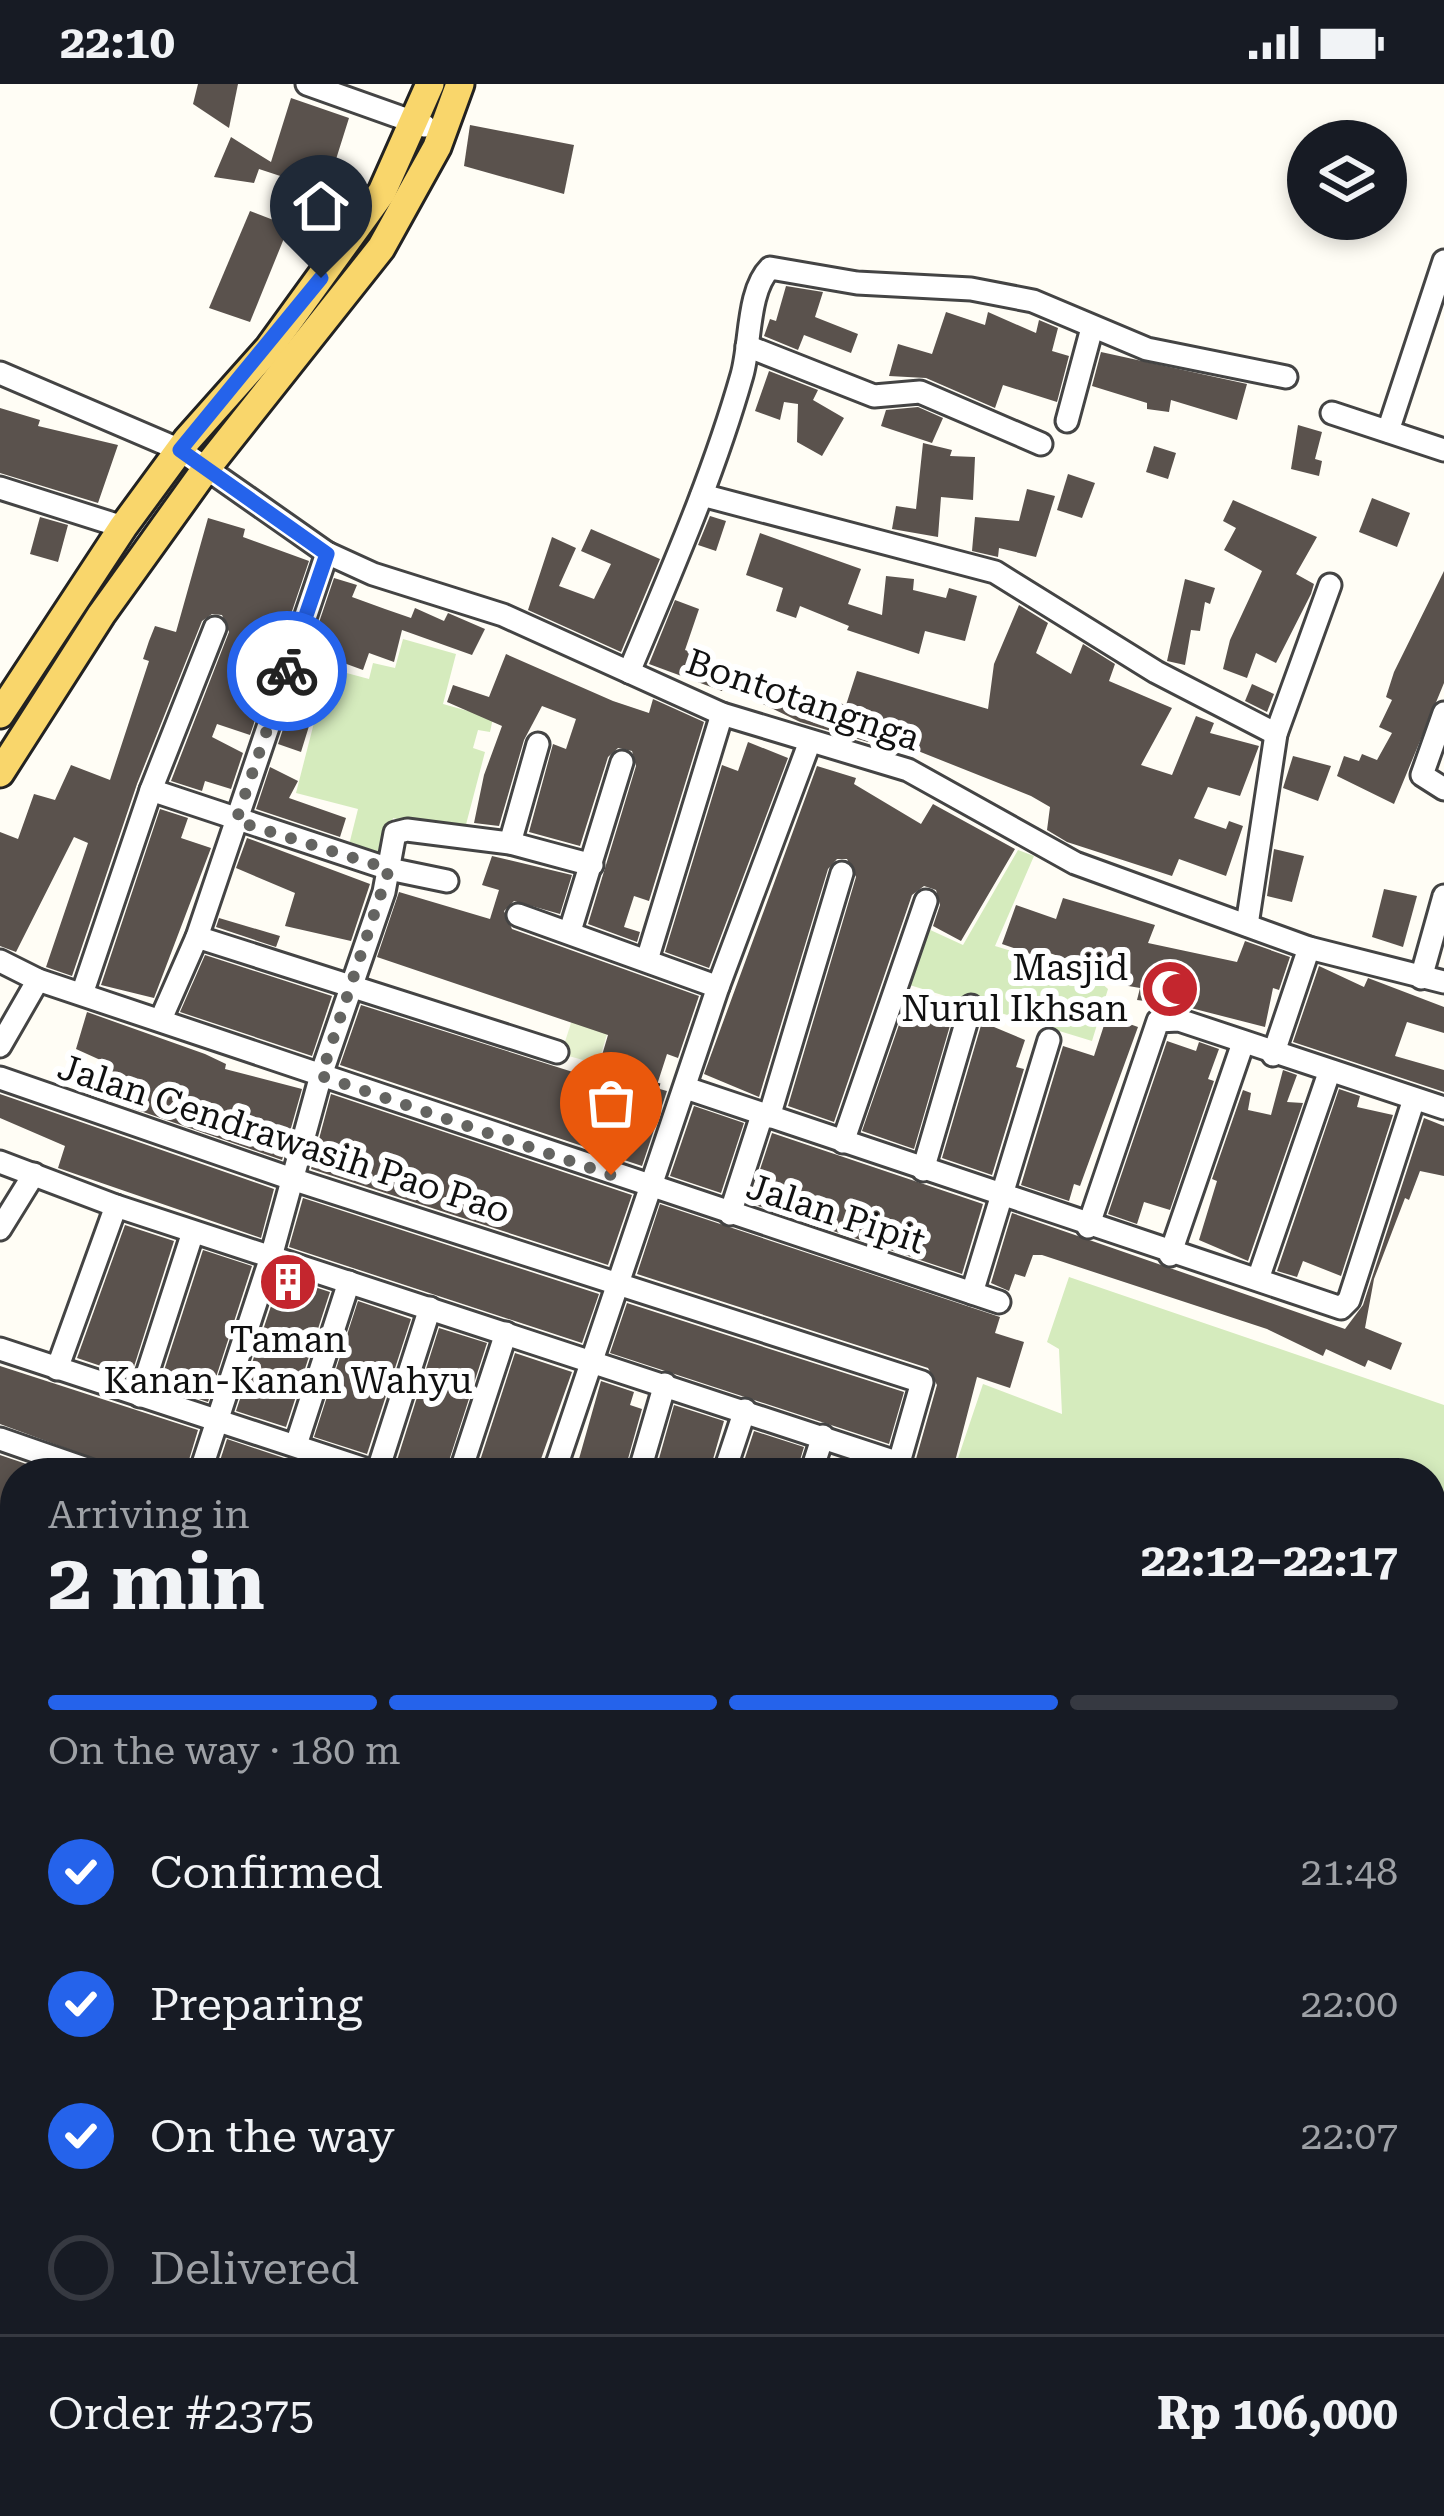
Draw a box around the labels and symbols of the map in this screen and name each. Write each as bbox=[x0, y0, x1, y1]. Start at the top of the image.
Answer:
pin bbox=[270, 155, 372, 278]
courier bbox=[227, 611, 347, 731]
street label: Bontotangnga bbox=[681, 640, 926, 760]
place label: Masjid Nurul Ikhsan bbox=[901, 947, 1128, 1030]
mosque icon: Masjid Nurul Ikhsan bbox=[1139, 958, 1201, 1020]
street label: Jalan Cendrawasih Pao Pao bbox=[53, 1046, 515, 1232]
pin bbox=[560, 1052, 662, 1175]
street label: Jalan Pipit bbox=[741, 1165, 931, 1263]
building icon: Taman Kanan-Kanan Wahyu bbox=[257, 1251, 319, 1313]
place label: Taman Kanan-Kanan Wahyu bbox=[104, 1319, 472, 1402]

